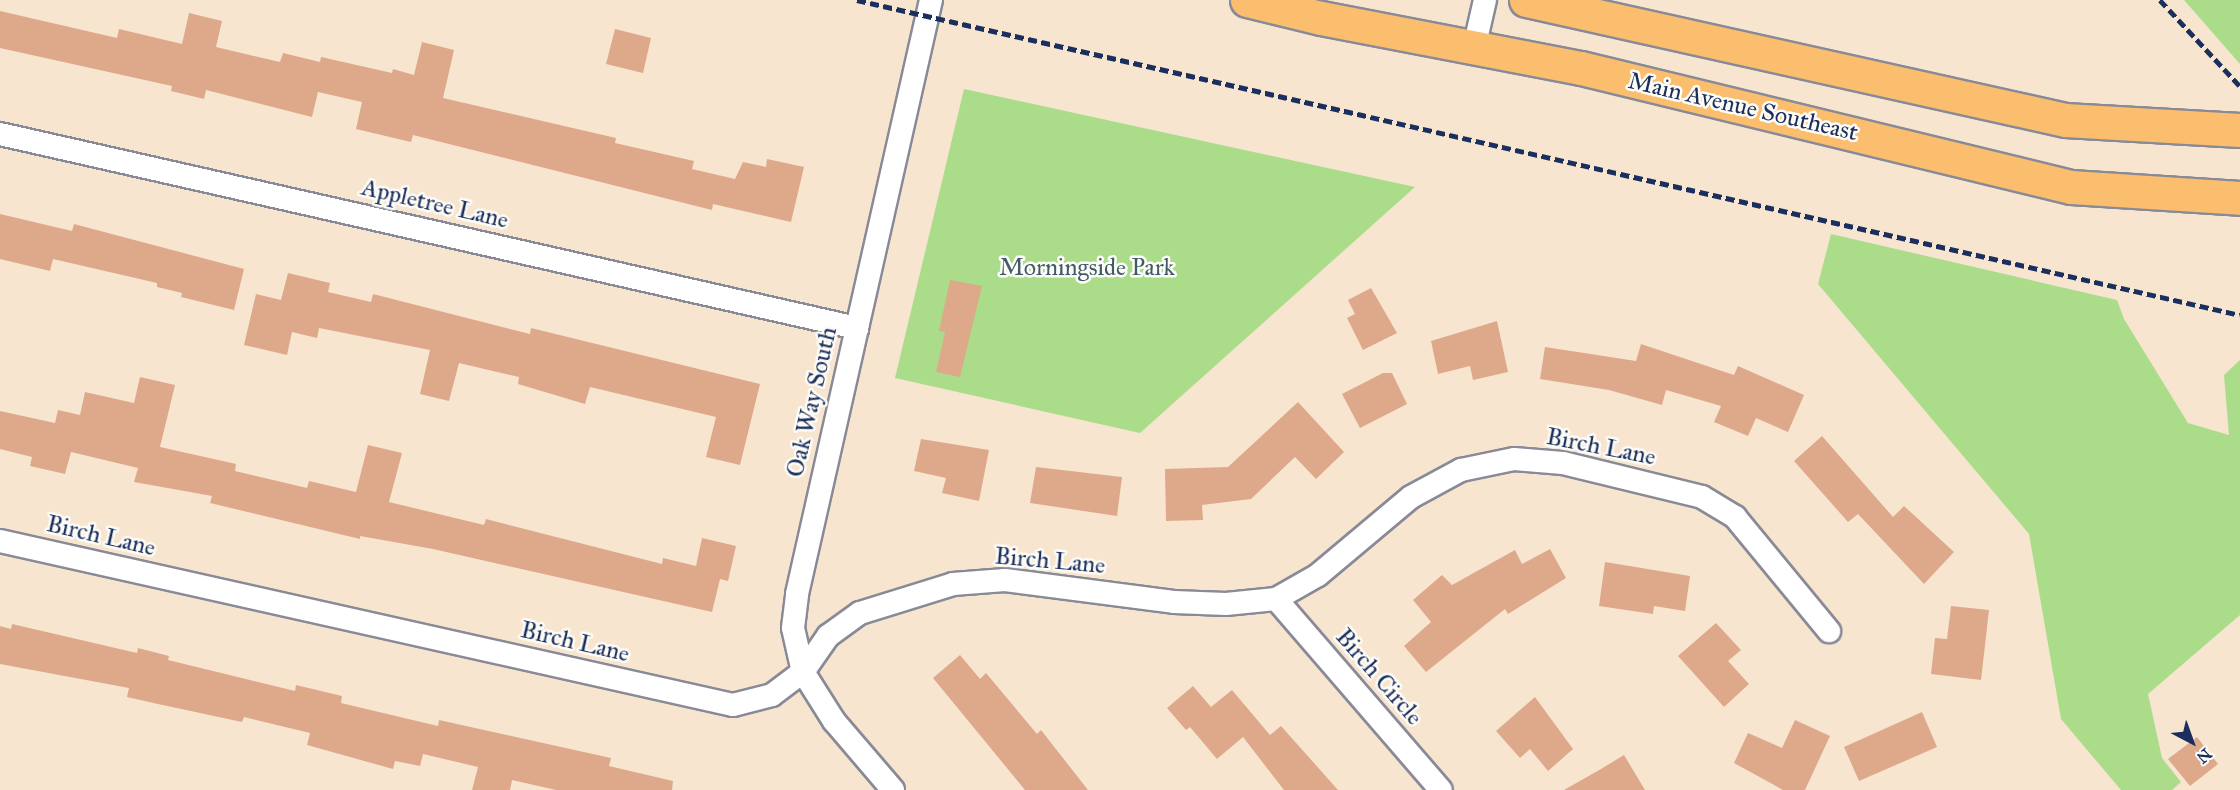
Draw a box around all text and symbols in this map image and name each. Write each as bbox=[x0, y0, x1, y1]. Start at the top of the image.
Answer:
street label: Main Avenue Southeast bbox=[1625, 67, 1861, 147]
street label: Appletree Lane bbox=[359, 173, 511, 235]
park label: Morningside Park bbox=[999, 254, 1175, 282]
street label: Oak Way South bbox=[781, 324, 843, 480]
street label: Birch Lane bbox=[1544, 422, 1658, 472]
street label: Birch Lane bbox=[44, 510, 158, 562]
street label: Birch Lane bbox=[994, 542, 1106, 580]
street label: Birch Lane bbox=[518, 616, 632, 668]
street label: Birch Circle bbox=[1329, 623, 1429, 731]
north arrow bbox=[2162, 712, 2222, 772]
text: N bbox=[2193, 744, 2215, 768]

